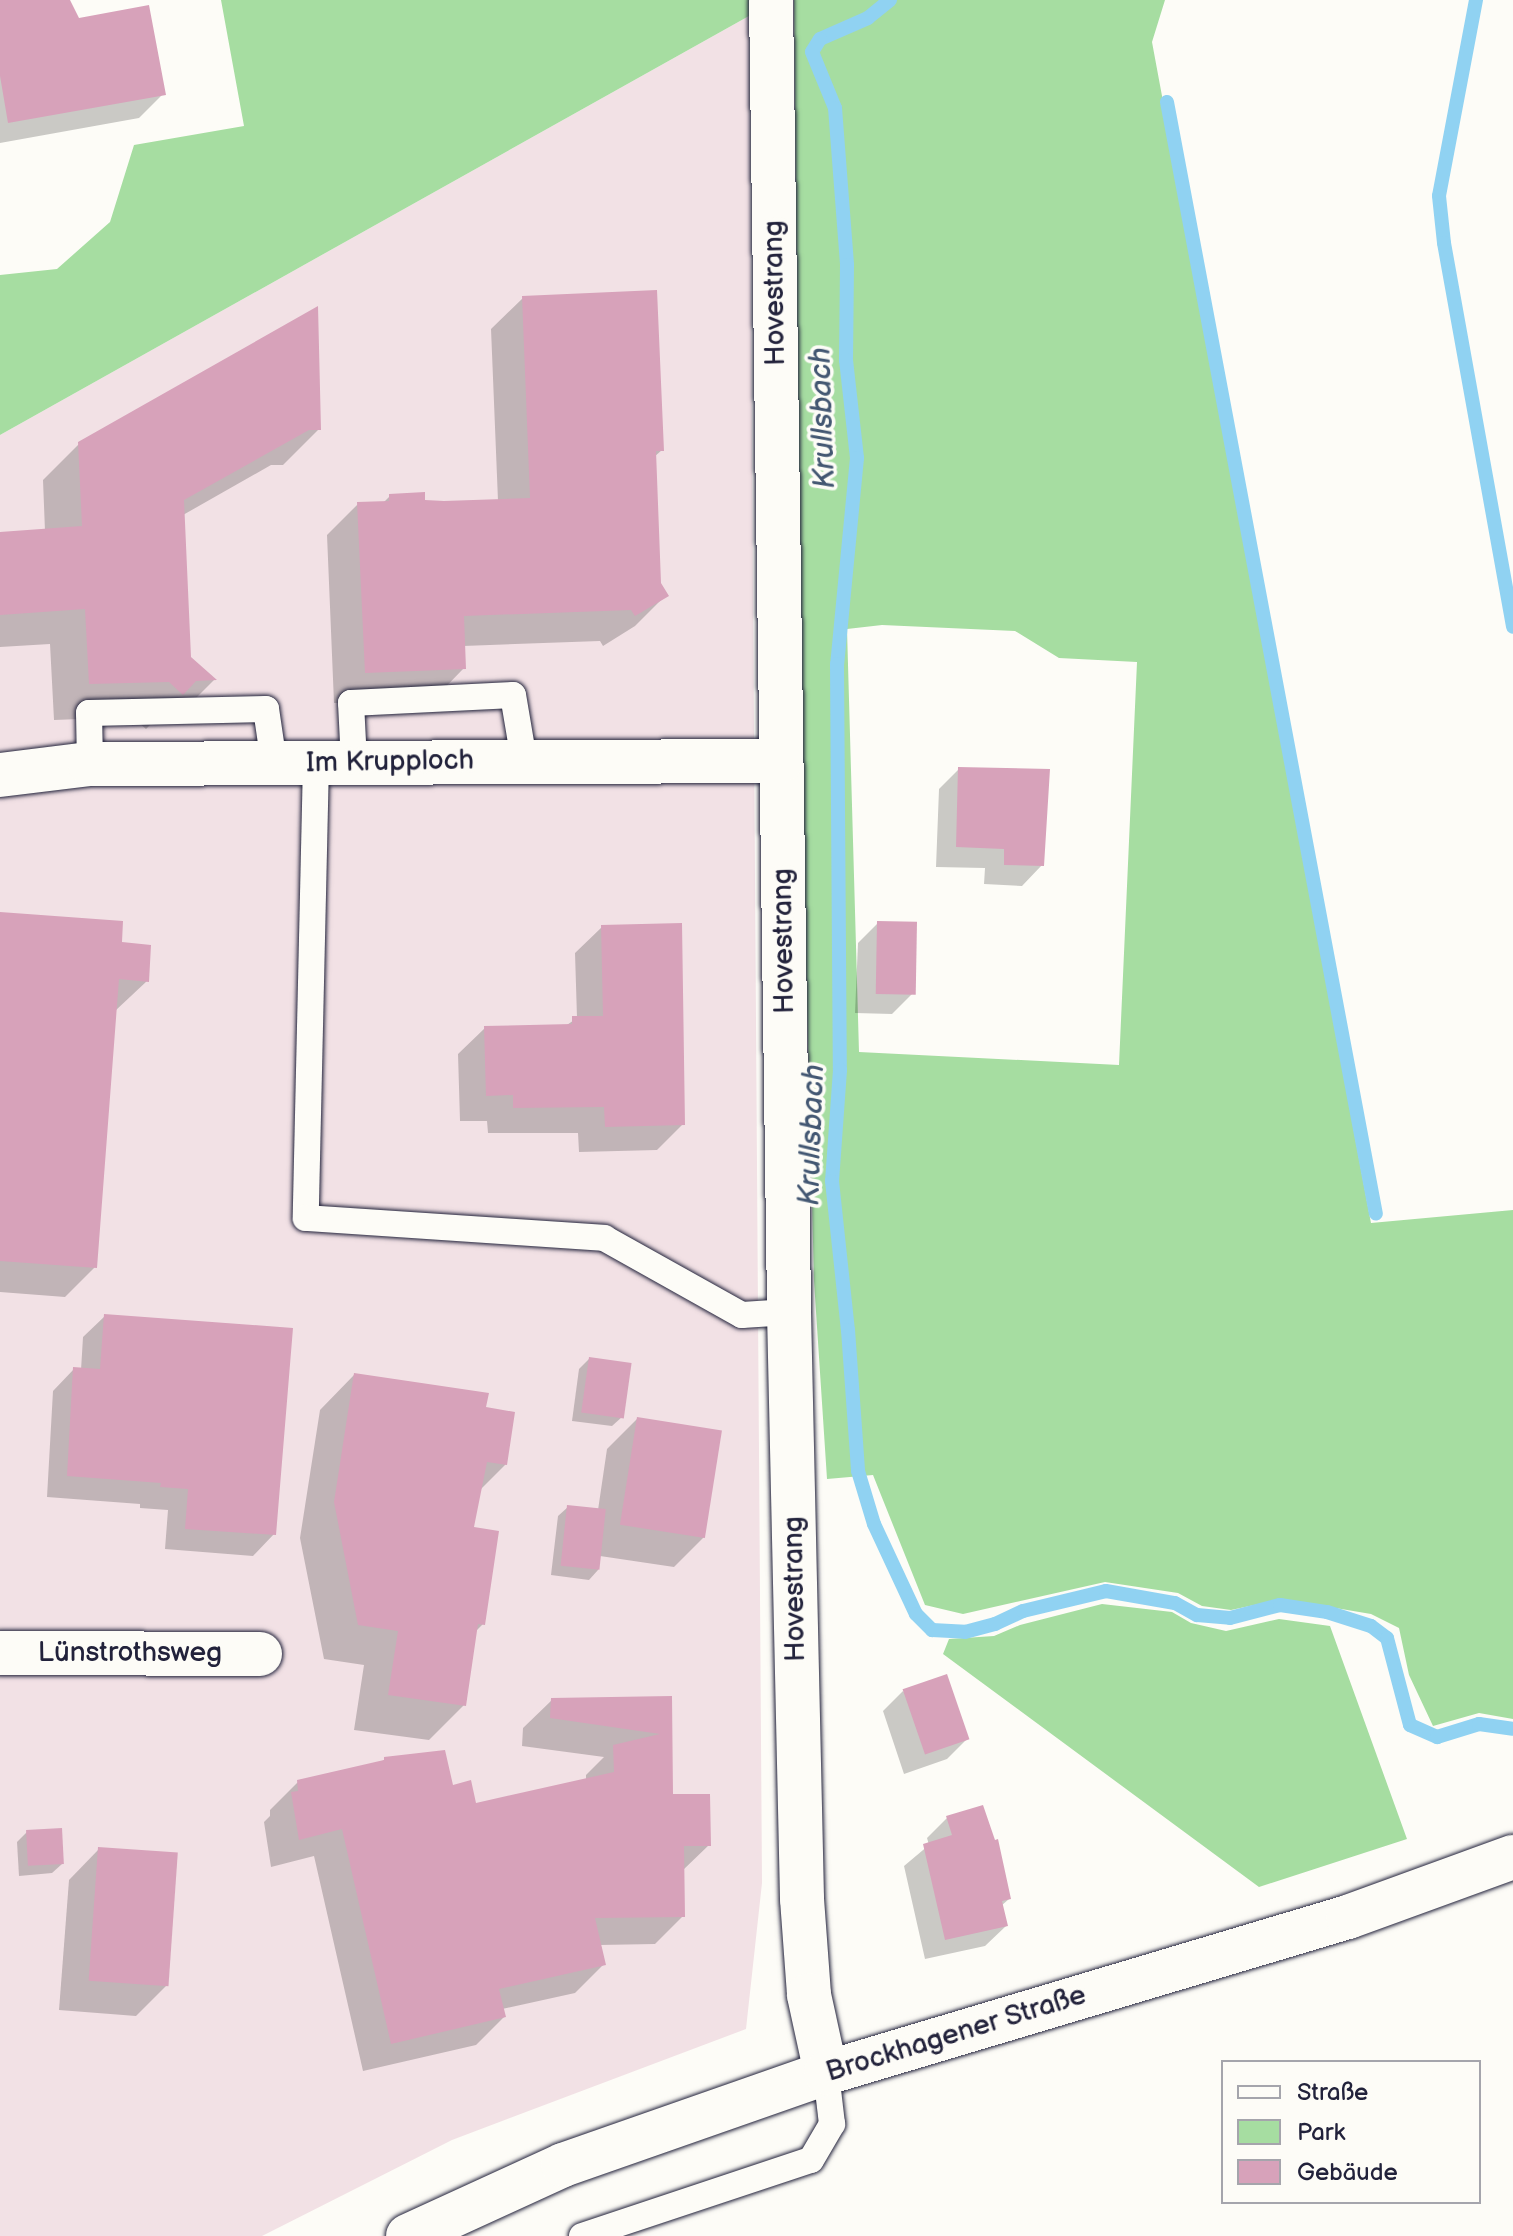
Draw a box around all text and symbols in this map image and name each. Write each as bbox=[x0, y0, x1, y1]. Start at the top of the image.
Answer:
street label: Hovestrang bbox=[757, 220, 793, 366]
water label: Krullsbach bbox=[803, 347, 843, 489]
street label: Im Krupploch bbox=[306, 744, 474, 780]
street label: Hovestrang bbox=[766, 868, 802, 1014]
water label: Krullsbach bbox=[792, 1064, 832, 1206]
street label: Hovestrang bbox=[777, 1516, 813, 1662]
street label: Lünstrothsweg bbox=[38, 1636, 222, 1670]
street label: Brockhagener Straße bbox=[822, 1978, 1090, 2090]
legend bbox=[1221, 2060, 1481, 2204]
text: Straße bbox=[1297, 2078, 1368, 2107]
text: Park bbox=[1297, 2118, 1345, 2147]
text: Gebäude bbox=[1297, 2158, 1398, 2187]

